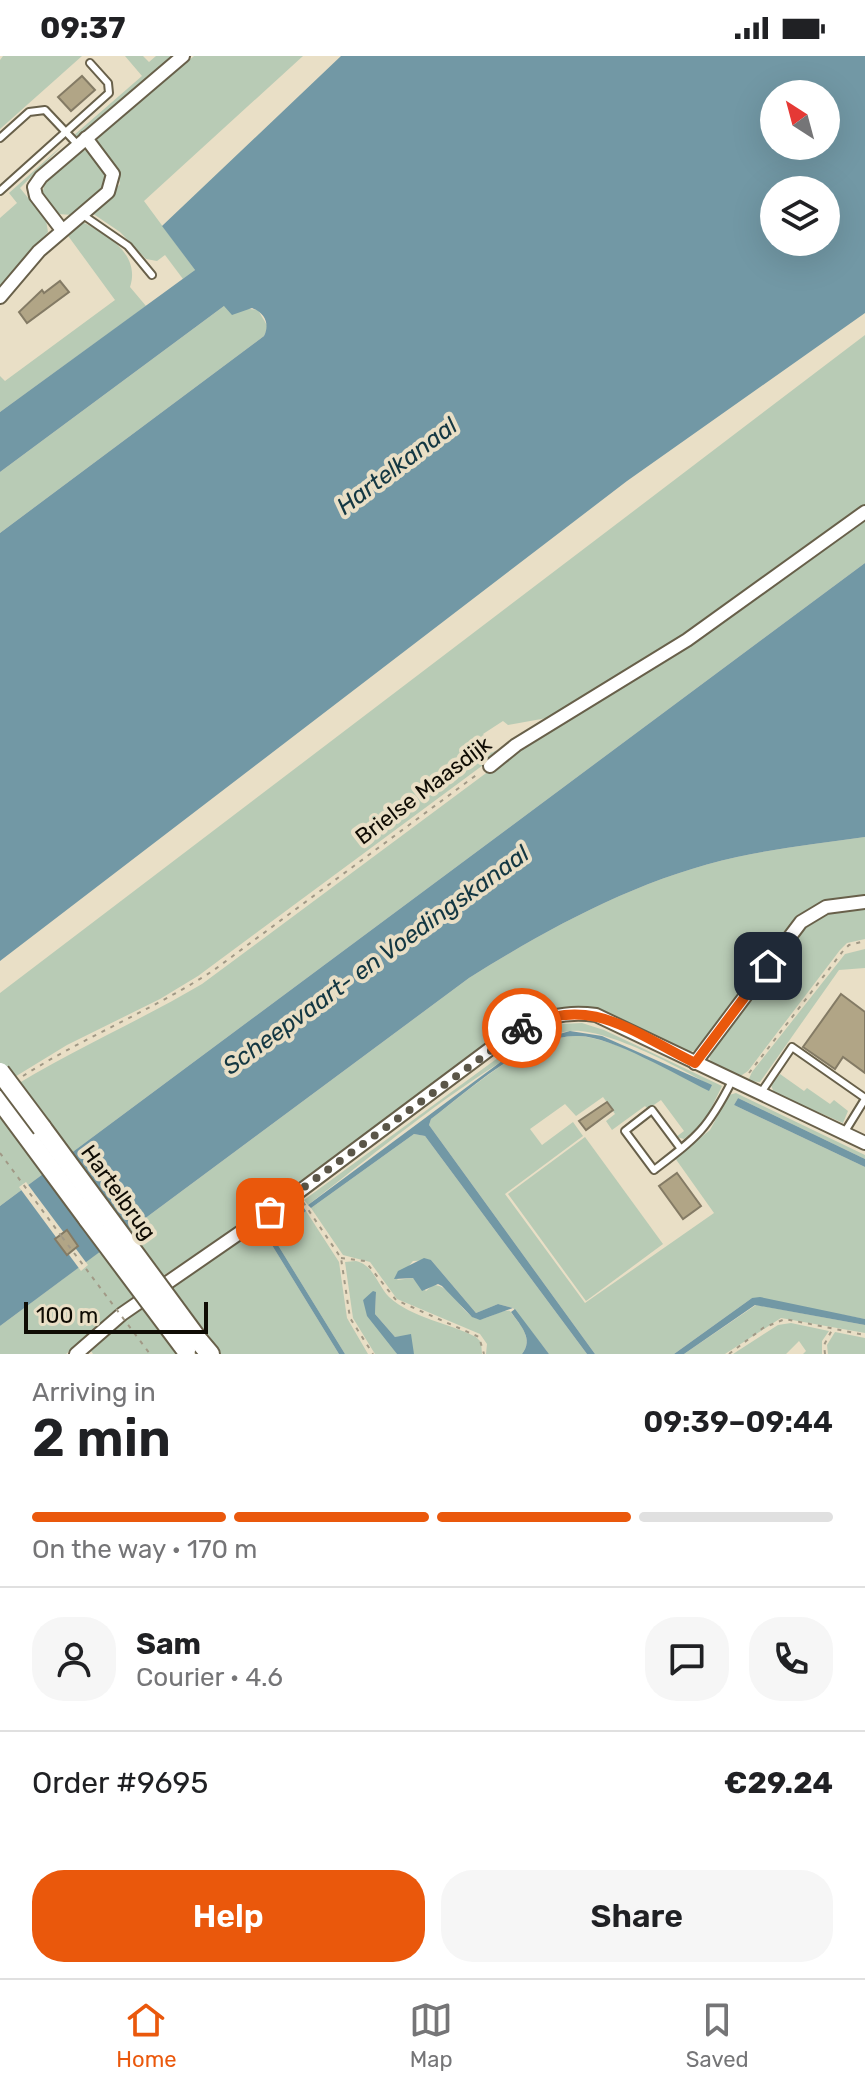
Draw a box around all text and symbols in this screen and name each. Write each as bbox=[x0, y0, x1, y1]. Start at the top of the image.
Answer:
text: 09:37 bbox=[40, 10, 125, 46]
north arrow bbox=[760, 80, 840, 160]
map controls bbox=[760, 80, 840, 256]
button: layers bbox=[760, 176, 840, 256]
water label: Hartelkanaal bbox=[331, 411, 464, 520]
street label: Brielse Maasdijk bbox=[350, 730, 497, 850]
water label: Scheepvaart- en Voedingskanaal bbox=[218, 839, 535, 1080]
pin bbox=[734, 932, 802, 1000]
icon: home bbox=[746, 944, 790, 988]
courier bbox=[482, 988, 562, 1068]
icon: bike bbox=[500, 1006, 544, 1050]
street label: Hartelbrug bbox=[75, 1140, 162, 1245]
pin bbox=[236, 1178, 304, 1246]
icon: bag bbox=[248, 1190, 292, 1234]
scale bar bbox=[24, 1298, 208, 1334]
text: 100 m bbox=[36, 1302, 98, 1329]
text: Arriving in bbox=[32, 1377, 156, 1408]
text: 09:39–09:44 bbox=[643, 1404, 833, 1440]
text: 2 min bbox=[32, 1407, 171, 1469]
text: On the way · 170 m bbox=[32, 1534, 257, 1565]
button: person bbox=[32, 1617, 116, 1701]
button: chat bbox=[645, 1617, 729, 1701]
button: phone bbox=[749, 1617, 833, 1701]
text: Sam bbox=[136, 1626, 201, 1662]
text: Courier · 4.6 bbox=[136, 1662, 283, 1693]
text: Order #9695 bbox=[32, 1765, 208, 1801]
text: €29.24 bbox=[724, 1765, 833, 1801]
button: Help bbox=[32, 1870, 425, 1962]
button: Share bbox=[441, 1870, 833, 1962]
tab: Home bbox=[116, 1998, 177, 2073]
tab: Map bbox=[409, 1998, 453, 2073]
tab: Saved bbox=[686, 1998, 749, 2073]

